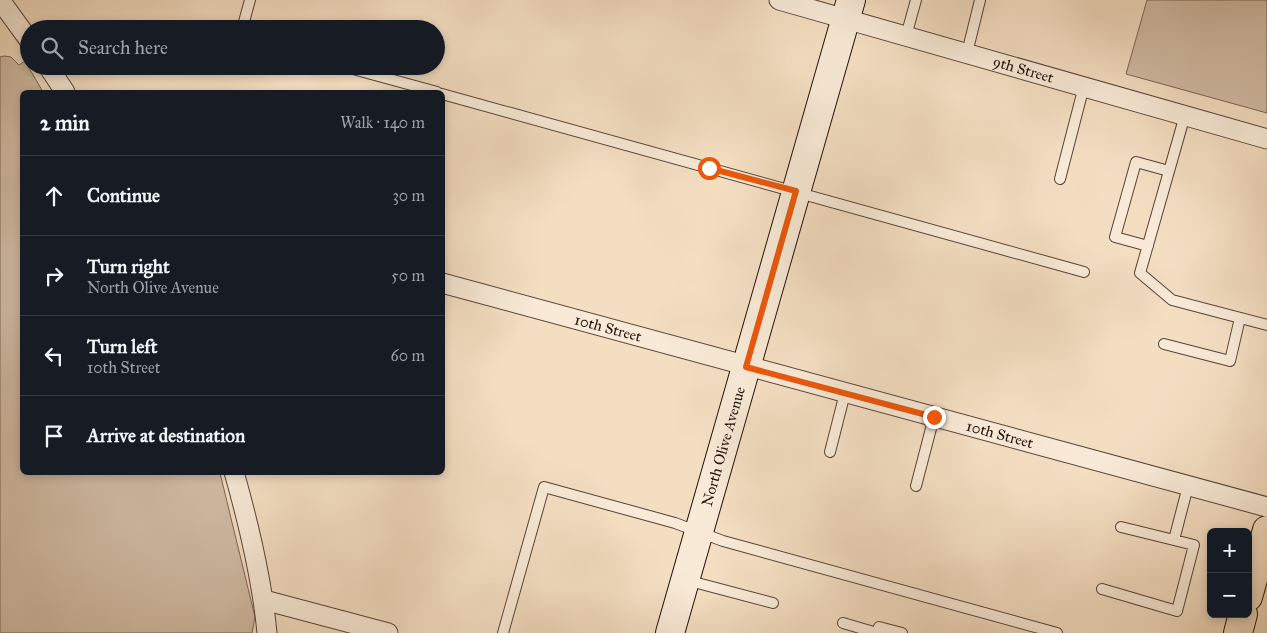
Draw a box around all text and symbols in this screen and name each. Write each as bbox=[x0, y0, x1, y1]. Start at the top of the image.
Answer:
search box bbox=[20, 20, 445, 75]
icon: search bbox=[38, 34, 66, 62]
text: Search here bbox=[78, 36, 168, 59]
street label: 9th Street bbox=[991, 52, 1056, 87]
text: 2 min bbox=[40, 110, 90, 136]
text: Walk · 140 m bbox=[340, 113, 425, 132]
route start bbox=[698, 157, 721, 180]
icon: ahead bbox=[40, 182, 68, 210]
text: Continue bbox=[87, 184, 160, 207]
text: 30 m bbox=[392, 186, 425, 205]
text: Turn right bbox=[87, 255, 170, 278]
icon: right bbox=[40, 262, 68, 290]
text: 50 m bbox=[391, 266, 425, 285]
text: North Olive Avenue bbox=[87, 278, 219, 297]
street label: 10th Street bbox=[572, 310, 644, 346]
text: Turn left bbox=[87, 335, 157, 358]
icon: left bbox=[40, 342, 68, 370]
text: 60 m bbox=[391, 346, 425, 365]
text: 10th Street bbox=[87, 358, 160, 377]
street label: North Olive Avenue bbox=[698, 385, 749, 508]
route end bbox=[923, 406, 946, 429]
street label: 10th Street bbox=[964, 417, 1036, 452]
icon: arrive bbox=[40, 422, 68, 450]
text: Arrive at destination bbox=[87, 424, 245, 447]
map controls bbox=[1207, 528, 1252, 618]
button: + bbox=[1207, 528, 1252, 573]
button: − bbox=[1207, 573, 1252, 618]

